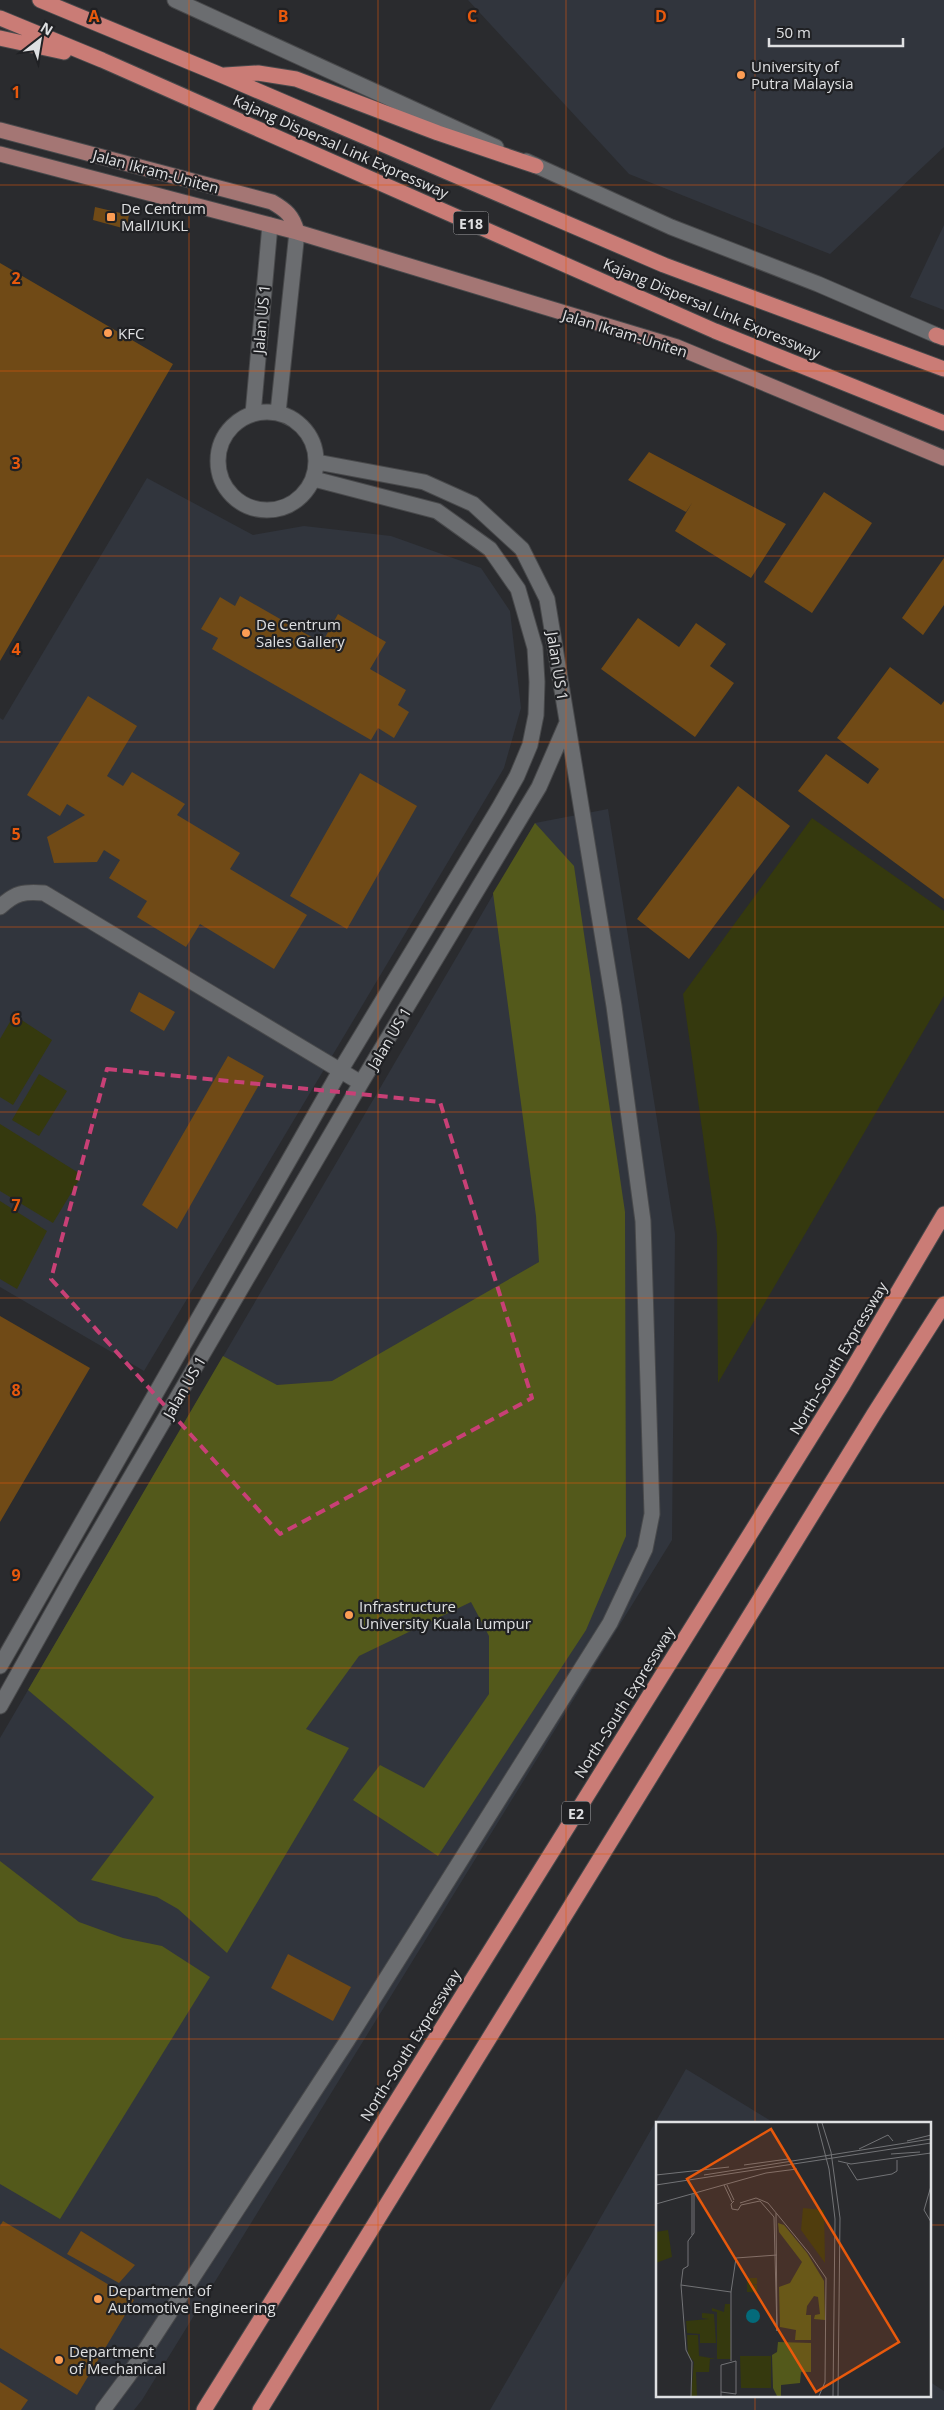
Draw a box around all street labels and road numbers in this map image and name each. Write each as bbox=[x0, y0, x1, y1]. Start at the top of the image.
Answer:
street label: Kajang Dispersal Link Expressway bbox=[230, 89, 452, 203]
street label: Jalan Ikram-Uniten bbox=[89, 144, 221, 197]
road number: E18 bbox=[454, 212, 488, 234]
street label: Kajang Dispersal Link Expressway bbox=[600, 253, 824, 363]
street label: Jalan US 1 bbox=[248, 284, 274, 356]
street label: Jalan Ikram-Uniten bbox=[558, 304, 690, 362]
street label: Jalan US 1 bbox=[542, 628, 573, 702]
street label: Jalan US 1 bbox=[362, 1003, 415, 1075]
street label: North–South Expressway bbox=[784, 1277, 892, 1438]
street label: Jalan US 1 bbox=[157, 1352, 210, 1424]
street label: North–South Expressway bbox=[569, 1622, 679, 1782]
road number: E2 bbox=[562, 1802, 590, 1825]
street label: North–South Expressway bbox=[355, 1965, 465, 2125]

